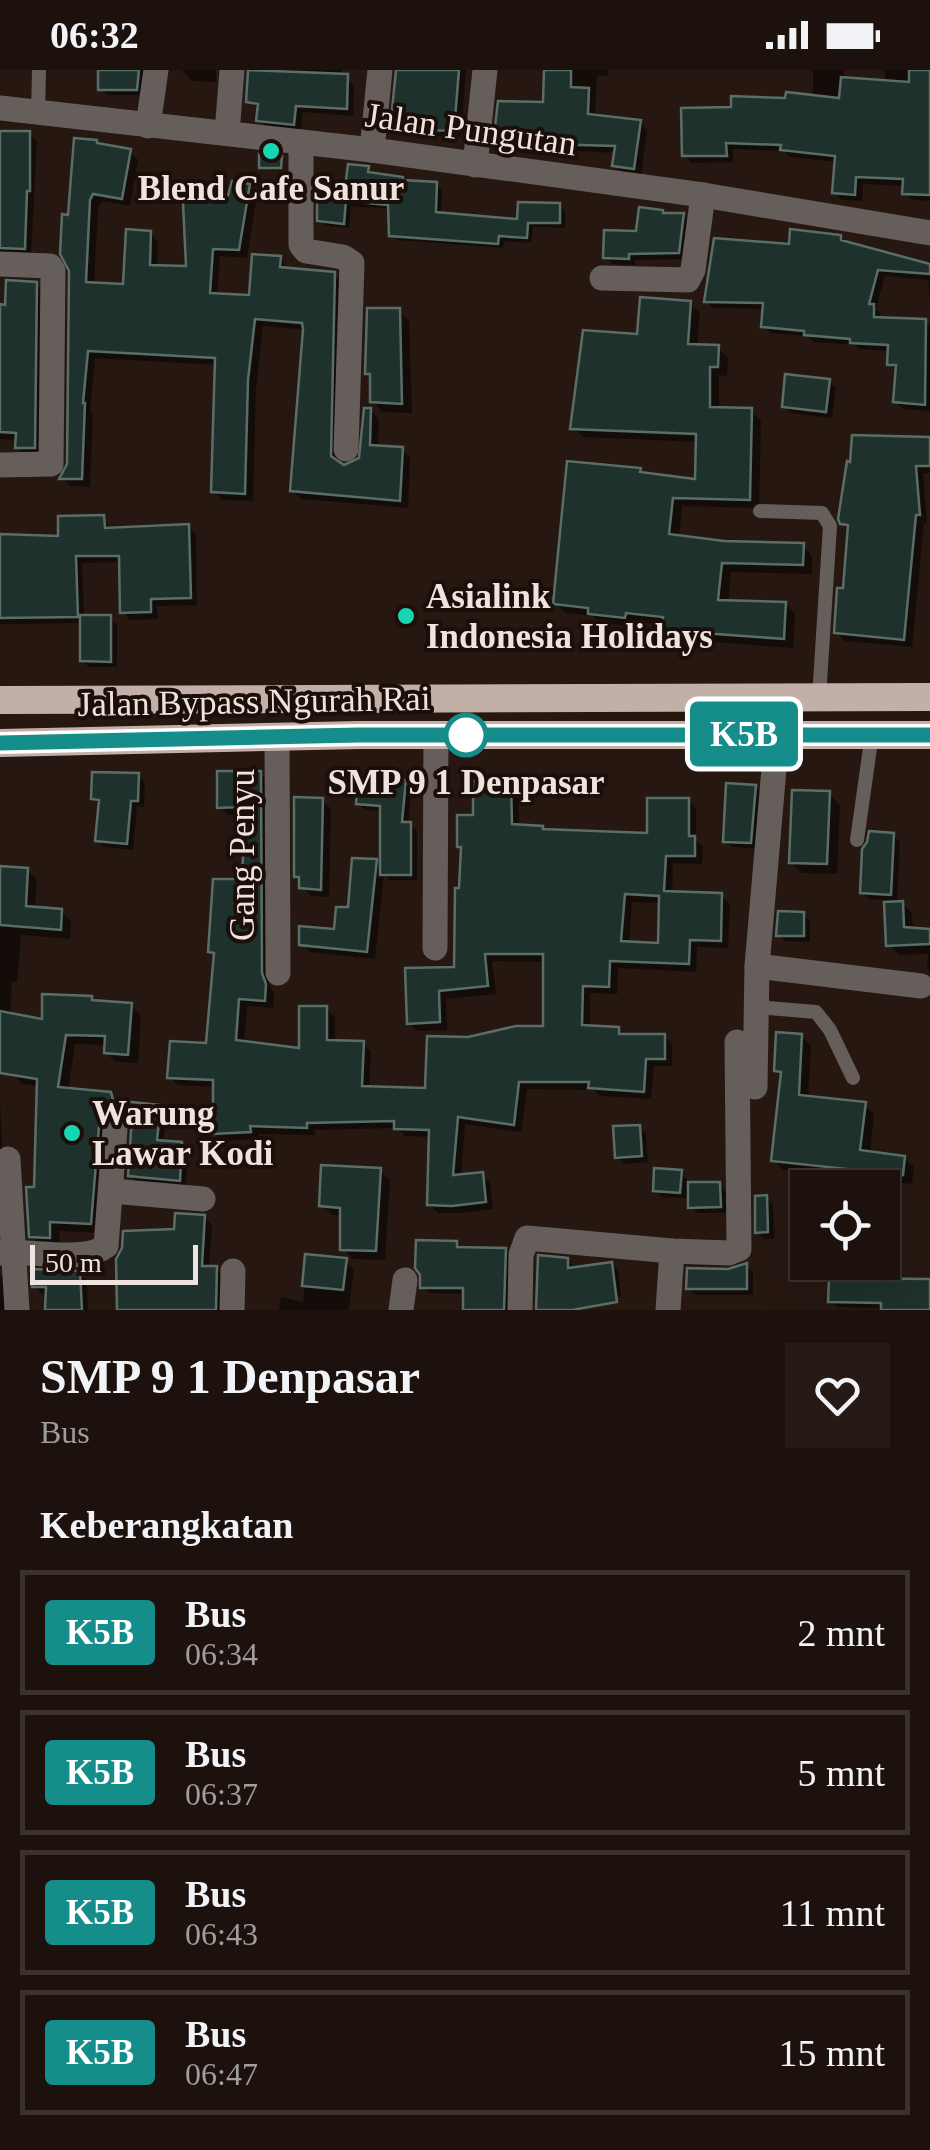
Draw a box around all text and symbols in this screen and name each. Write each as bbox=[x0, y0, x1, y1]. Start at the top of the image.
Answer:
text: 06:32 bbox=[50, 14, 139, 56]
street label: Jalan Pungutan bbox=[363, 95, 579, 164]
marker: Blend Cafe Sanur bbox=[260, 140, 282, 162]
place label: Blend Cafe Sanur bbox=[138, 169, 404, 208]
place label: Asialink Indonesia Holidays bbox=[426, 577, 713, 656]
marker: Asialink Indonesia Holidays bbox=[395, 605, 417, 627]
street label: Jalan Bypass Ngurah Rai bbox=[77, 679, 431, 724]
line badge: K5B bbox=[686, 702, 802, 766]
marker: SMP 9 1 Denpasar bbox=[445, 714, 487, 756]
text: K5B bbox=[710, 715, 778, 754]
place label: SMP 9 1 Denpasar bbox=[327, 763, 605, 802]
street label: Gang Penyu bbox=[223, 769, 262, 941]
place label: Warung Lawar Kodi bbox=[92, 1094, 273, 1173]
marker: Warung Lawar Kodi bbox=[61, 1122, 83, 1144]
map controls bbox=[790, 1170, 900, 1280]
button: locate bbox=[790, 1170, 900, 1280]
scale bar bbox=[30, 1240, 198, 1284]
text: 50 m bbox=[45, 1247, 102, 1278]
button: heart bbox=[785, 1343, 890, 1448]
text: SMP 9 1 Denpasar bbox=[40, 1350, 420, 1403]
text: Bus bbox=[40, 1414, 90, 1450]
text: Keberangkatan bbox=[40, 1504, 293, 1546]
text: Bus bbox=[185, 1593, 246, 1635]
text: 2 mnt bbox=[797, 1612, 885, 1654]
text: K5B bbox=[66, 1613, 134, 1652]
text: 06:34 bbox=[185, 1636, 258, 1672]
text: Bus bbox=[185, 1733, 246, 1775]
text: 5 mnt bbox=[797, 1752, 885, 1794]
text: K5B bbox=[66, 1753, 134, 1792]
text: 06:37 bbox=[185, 1776, 258, 1812]
text: Bus bbox=[185, 1873, 246, 1915]
text: 11 mnt bbox=[780, 1892, 885, 1934]
text: K5B bbox=[66, 1893, 134, 1932]
text: 06:43 bbox=[185, 1916, 258, 1952]
text: Bus bbox=[185, 2013, 246, 2055]
text: 15 mnt bbox=[778, 2032, 885, 2074]
text: K5B bbox=[66, 2033, 134, 2072]
text: 06:47 bbox=[185, 2056, 258, 2092]

